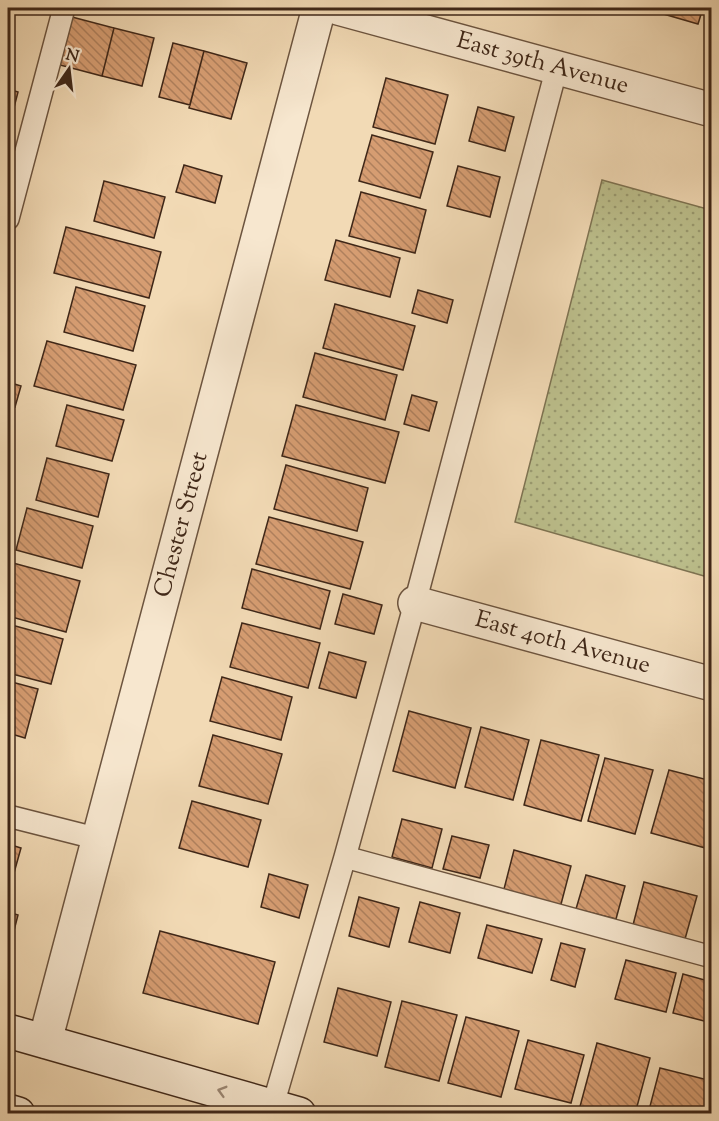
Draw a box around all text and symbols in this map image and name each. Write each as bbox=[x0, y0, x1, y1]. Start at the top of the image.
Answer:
street label: East 39th Avenue bbox=[453, 24, 632, 103]
north arrow bbox=[39, 39, 99, 99]
text: N bbox=[63, 44, 81, 70]
street label: Chester Street bbox=[146, 448, 217, 601]
street label: East 40th Avenue bbox=[471, 603, 654, 683]
one-way arrow bbox=[218, 1086, 228, 1098]

